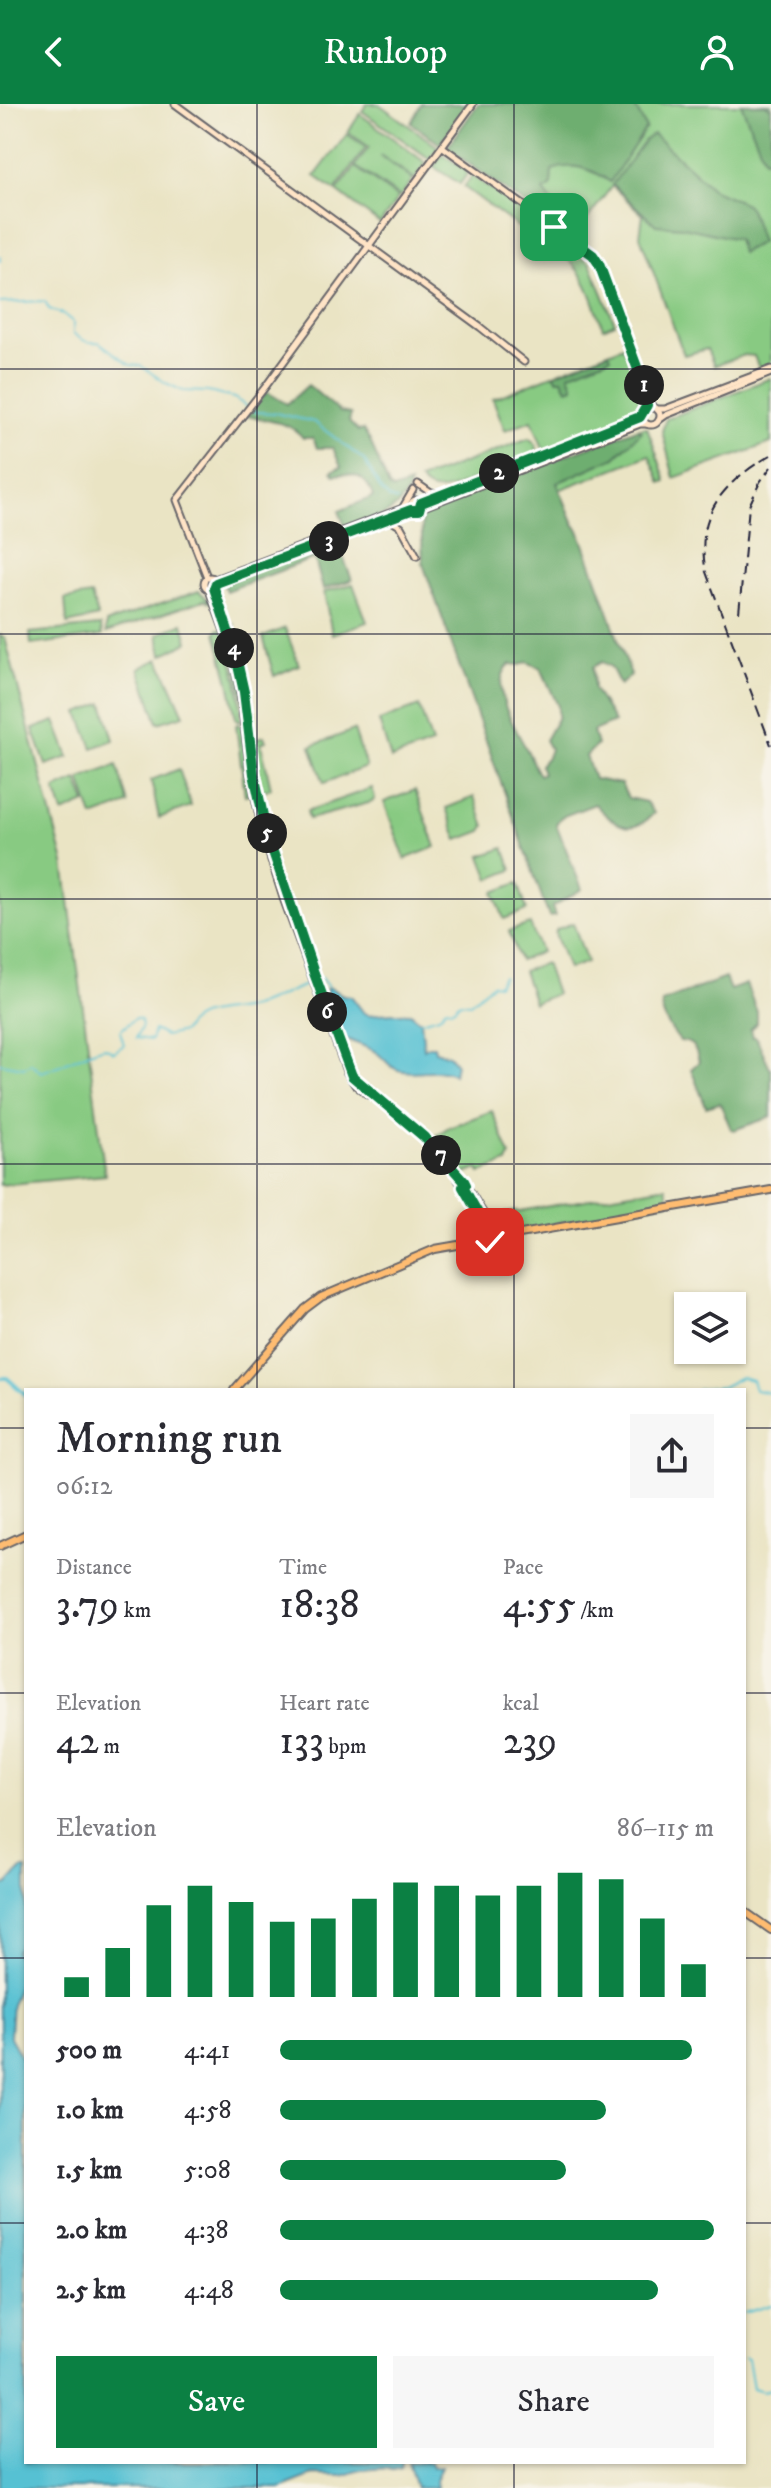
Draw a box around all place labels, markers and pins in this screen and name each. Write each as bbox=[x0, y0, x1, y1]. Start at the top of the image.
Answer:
pin bbox=[520, 193, 588, 261]
pin: 1 bbox=[624, 365, 664, 405]
pin: 2 bbox=[479, 453, 519, 493]
pin: 3 bbox=[309, 521, 349, 561]
pin: 4 bbox=[214, 628, 254, 668]
pin: 5 bbox=[247, 813, 287, 853]
pin: 6 bbox=[307, 992, 347, 1032]
pin: 7 bbox=[421, 1135, 461, 1175]
pin bbox=[456, 1208, 524, 1276]

